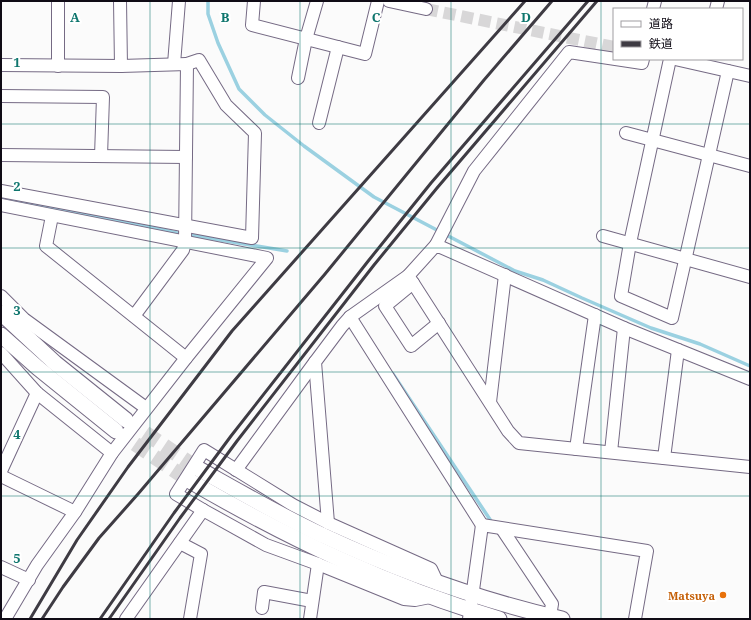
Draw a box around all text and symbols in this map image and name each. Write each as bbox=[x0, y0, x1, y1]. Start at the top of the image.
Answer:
text: A bbox=[70, 8, 80, 26]
text: B bbox=[221, 8, 230, 26]
text: C bbox=[372, 8, 381, 26]
text: D bbox=[521, 8, 531, 26]
legend bbox=[613, 8, 743, 60]
text: 道路 bbox=[649, 15, 673, 32]
text: 鉄道 bbox=[649, 35, 673, 52]
text: 1 bbox=[13, 53, 21, 71]
text: 2 bbox=[13, 177, 21, 195]
text: 3 bbox=[13, 301, 21, 319]
text: 4 bbox=[13, 425, 21, 443]
text: 5 bbox=[13, 549, 21, 567]
place label: Matsuya bbox=[668, 588, 715, 603]
marker: Matsuya bbox=[718, 590, 728, 600]

